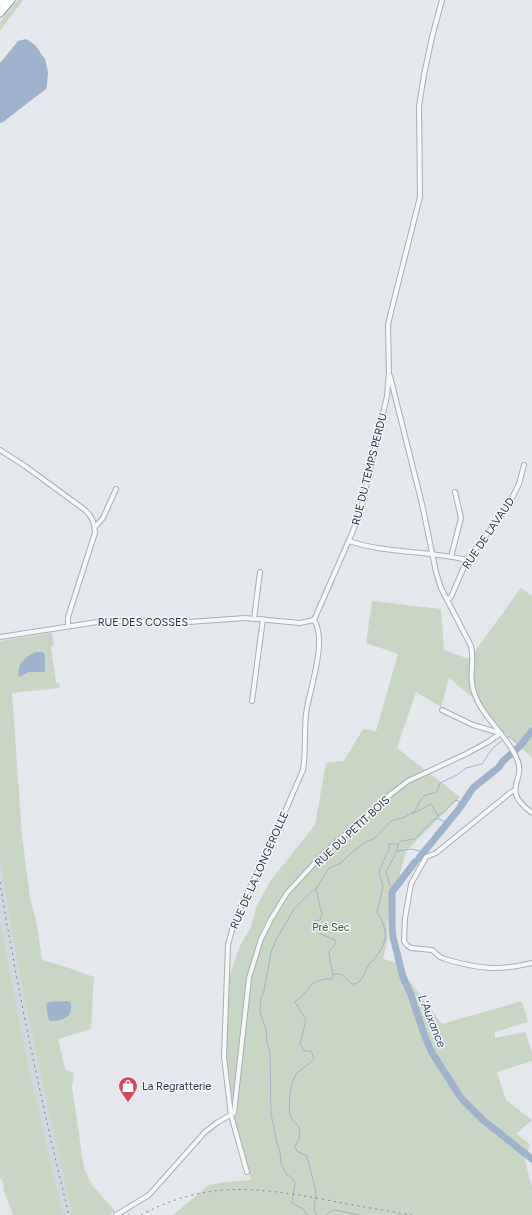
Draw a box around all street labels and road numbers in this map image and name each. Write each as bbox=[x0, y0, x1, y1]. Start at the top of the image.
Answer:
street label: RUE DU TEMPS PERDU bbox=[349, 412, 390, 526]
street label: RUE DE LAVAUD bbox=[460, 495, 517, 571]
street label: RUE DES COSSES bbox=[98, 616, 189, 629]
street label: RUE DU PETIT BOIS bbox=[312, 793, 393, 869]
street label: RUE DE LA LONGEROLLE bbox=[228, 809, 291, 931]

